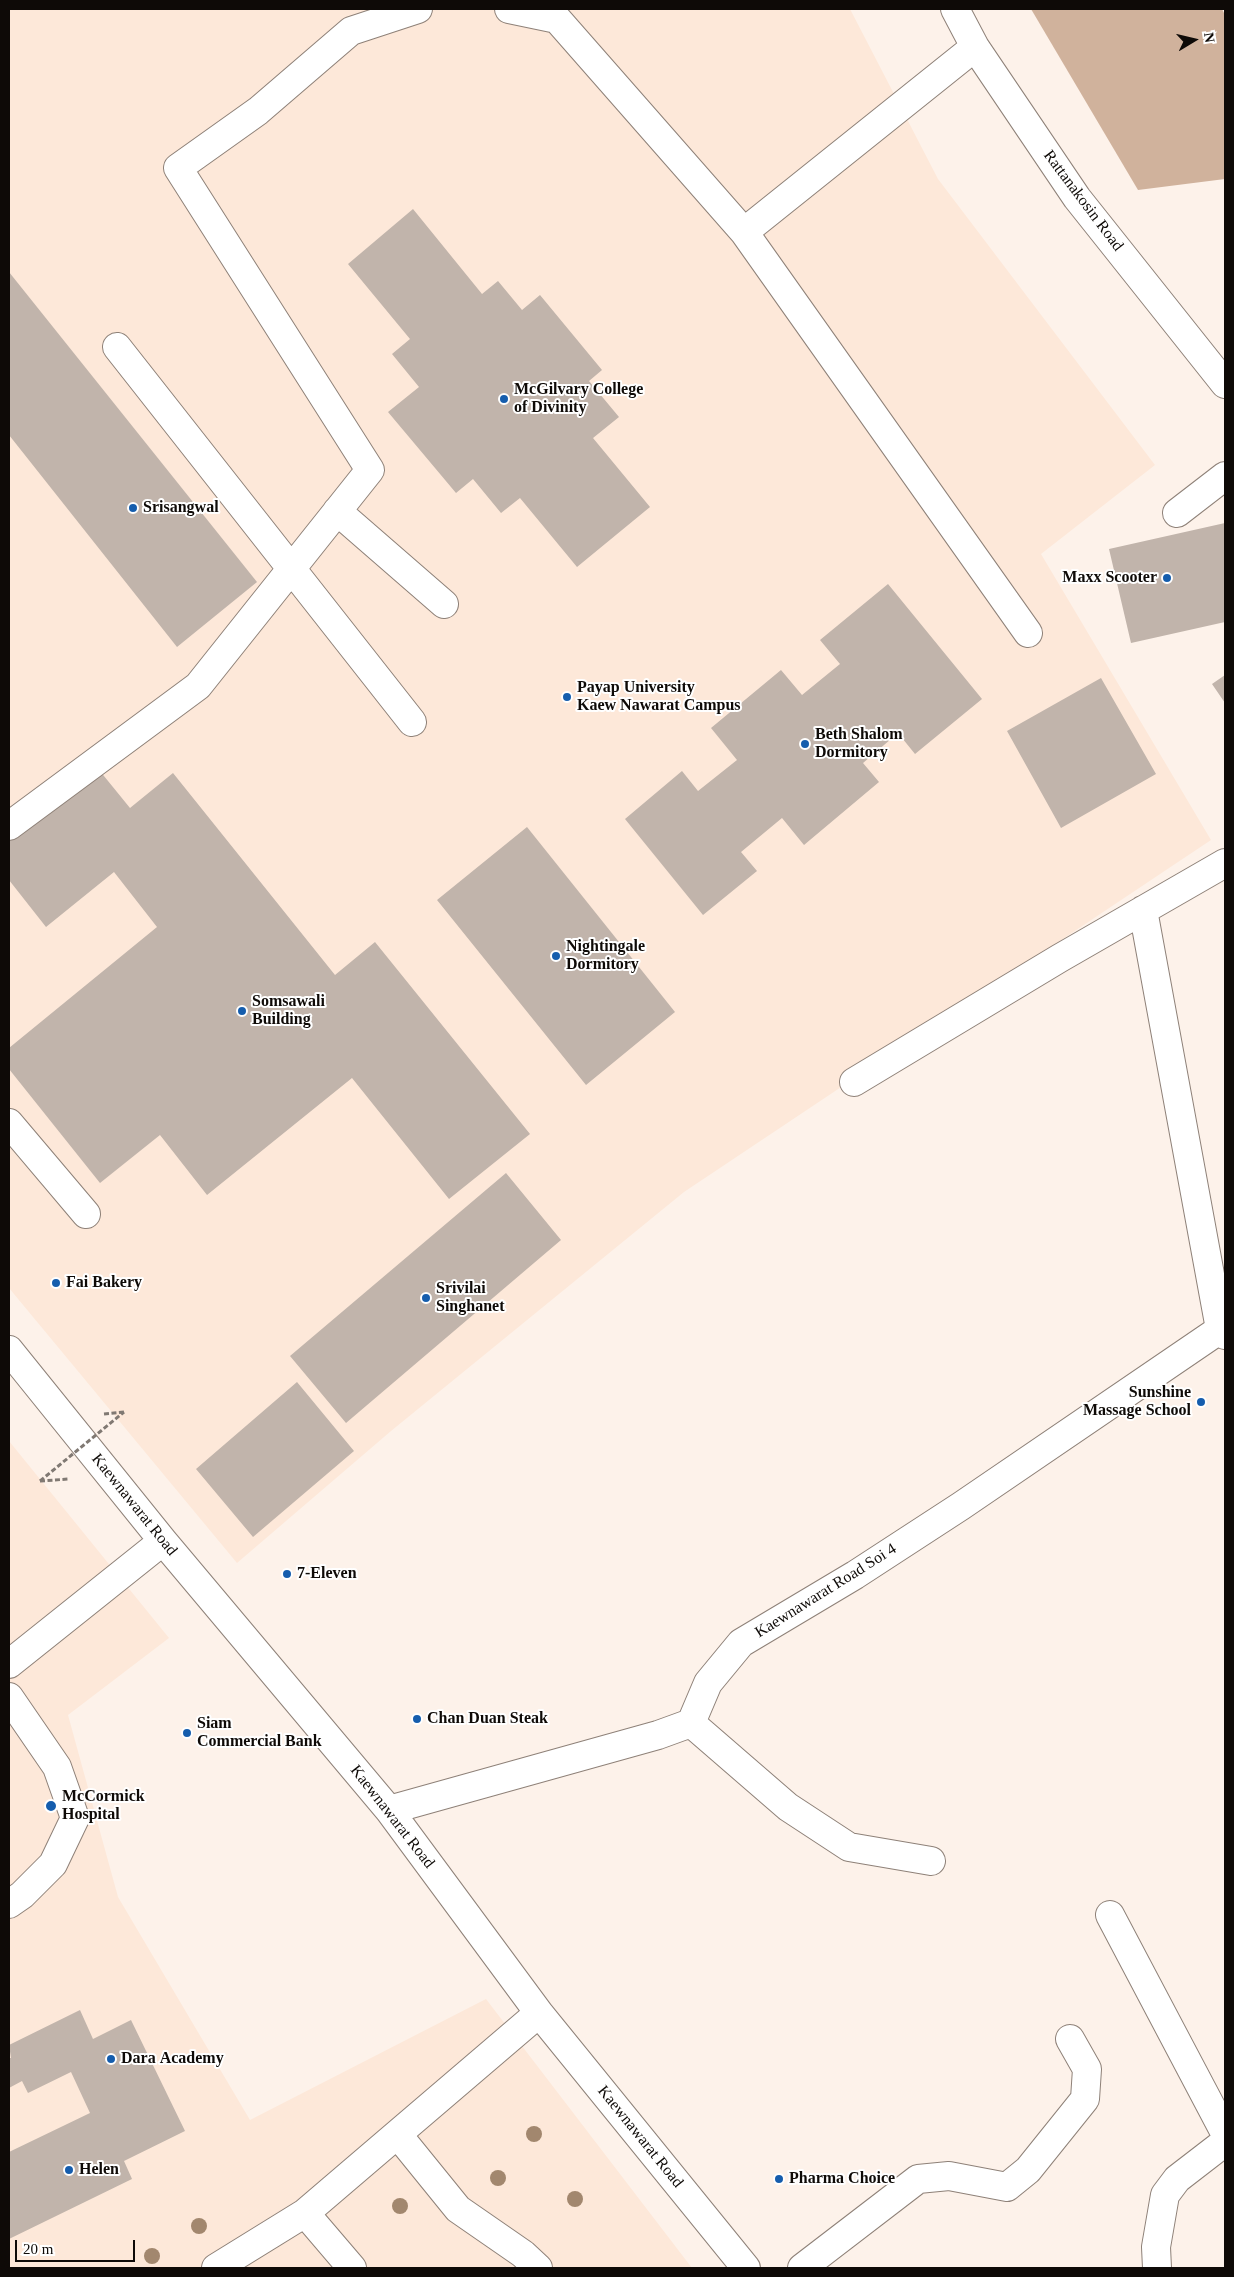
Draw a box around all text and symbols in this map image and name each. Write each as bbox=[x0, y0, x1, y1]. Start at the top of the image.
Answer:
north arrow bbox=[1169, 15, 1219, 65]
text: N bbox=[1201, 31, 1218, 44]
street label: Rattanakosin Road bbox=[1033, 139, 1133, 263]
place label: McGilvary College of Divinity bbox=[514, 380, 657, 418]
marker: McGilvary College of Divinity bbox=[498, 393, 510, 405]
place label: Srisangwal bbox=[143, 498, 230, 518]
marker: Srisangwal bbox=[127, 502, 139, 514]
place label: Maxx Scooter bbox=[1049, 568, 1157, 588]
marker: Maxx Scooter bbox=[1161, 572, 1173, 584]
place label: Payap University Kaew Nawarat Campus bbox=[577, 678, 762, 716]
marker: Payap University Kaew Nawarat Campus bbox=[561, 691, 573, 703]
place label: Beth Shalom Dormitory bbox=[815, 725, 916, 763]
marker: Beth Shalom Dormitory bbox=[799, 738, 811, 750]
place label: Nightingale Dormitory bbox=[566, 937, 661, 975]
marker: Nightingale Dormitory bbox=[550, 950, 562, 962]
place label: Somsawali Building bbox=[252, 992, 337, 1030]
marker: Somsawali Building bbox=[236, 1005, 248, 1017]
place label: Fai Bakery bbox=[66, 1273, 150, 1293]
marker: Fai Bakery bbox=[50, 1277, 62, 1289]
place label: Srivilai Singhanet bbox=[436, 1279, 517, 1317]
marker: Srivilai Singhanet bbox=[420, 1292, 432, 1304]
place label: Sunshine Massage School bbox=[1065, 1383, 1191, 1421]
marker: Sunshine Massage School bbox=[1195, 1396, 1207, 1408]
street label: Kaewnawarat Road bbox=[81, 1443, 187, 1567]
street label: Kaewnawarat Road Soi 4 bbox=[743, 1534, 909, 1648]
place label: 7-Eleven bbox=[297, 1564, 363, 1584]
marker: 7-Eleven bbox=[281, 1568, 293, 1580]
place label: Chan Duan Steak bbox=[427, 1709, 564, 1729]
marker: Chan Duan Steak bbox=[411, 1713, 423, 1725]
place label: Siam Commercial Bank bbox=[197, 1714, 338, 1752]
marker: Siam Commercial Bank bbox=[181, 1727, 193, 1739]
street label: Kaewnawarat Road bbox=[340, 1754, 444, 1880]
place label: McCormick Hospital bbox=[62, 1787, 151, 1825]
marker: McCormick Hospital bbox=[44, 1799, 58, 1813]
place label: Dara Academy bbox=[121, 2049, 237, 2069]
marker: Dara Academy bbox=[105, 2053, 117, 2065]
street label: Kaewnawarat Road bbox=[587, 2075, 693, 2199]
place label: Helen bbox=[79, 2160, 126, 2180]
marker: Helen bbox=[63, 2164, 75, 2176]
place label: Pharma Choice bbox=[789, 2169, 909, 2189]
marker: Pharma Choice bbox=[773, 2173, 785, 2185]
scale bar bbox=[18, 2230, 138, 2262]
text: 20 m bbox=[23, 2241, 53, 2257]

